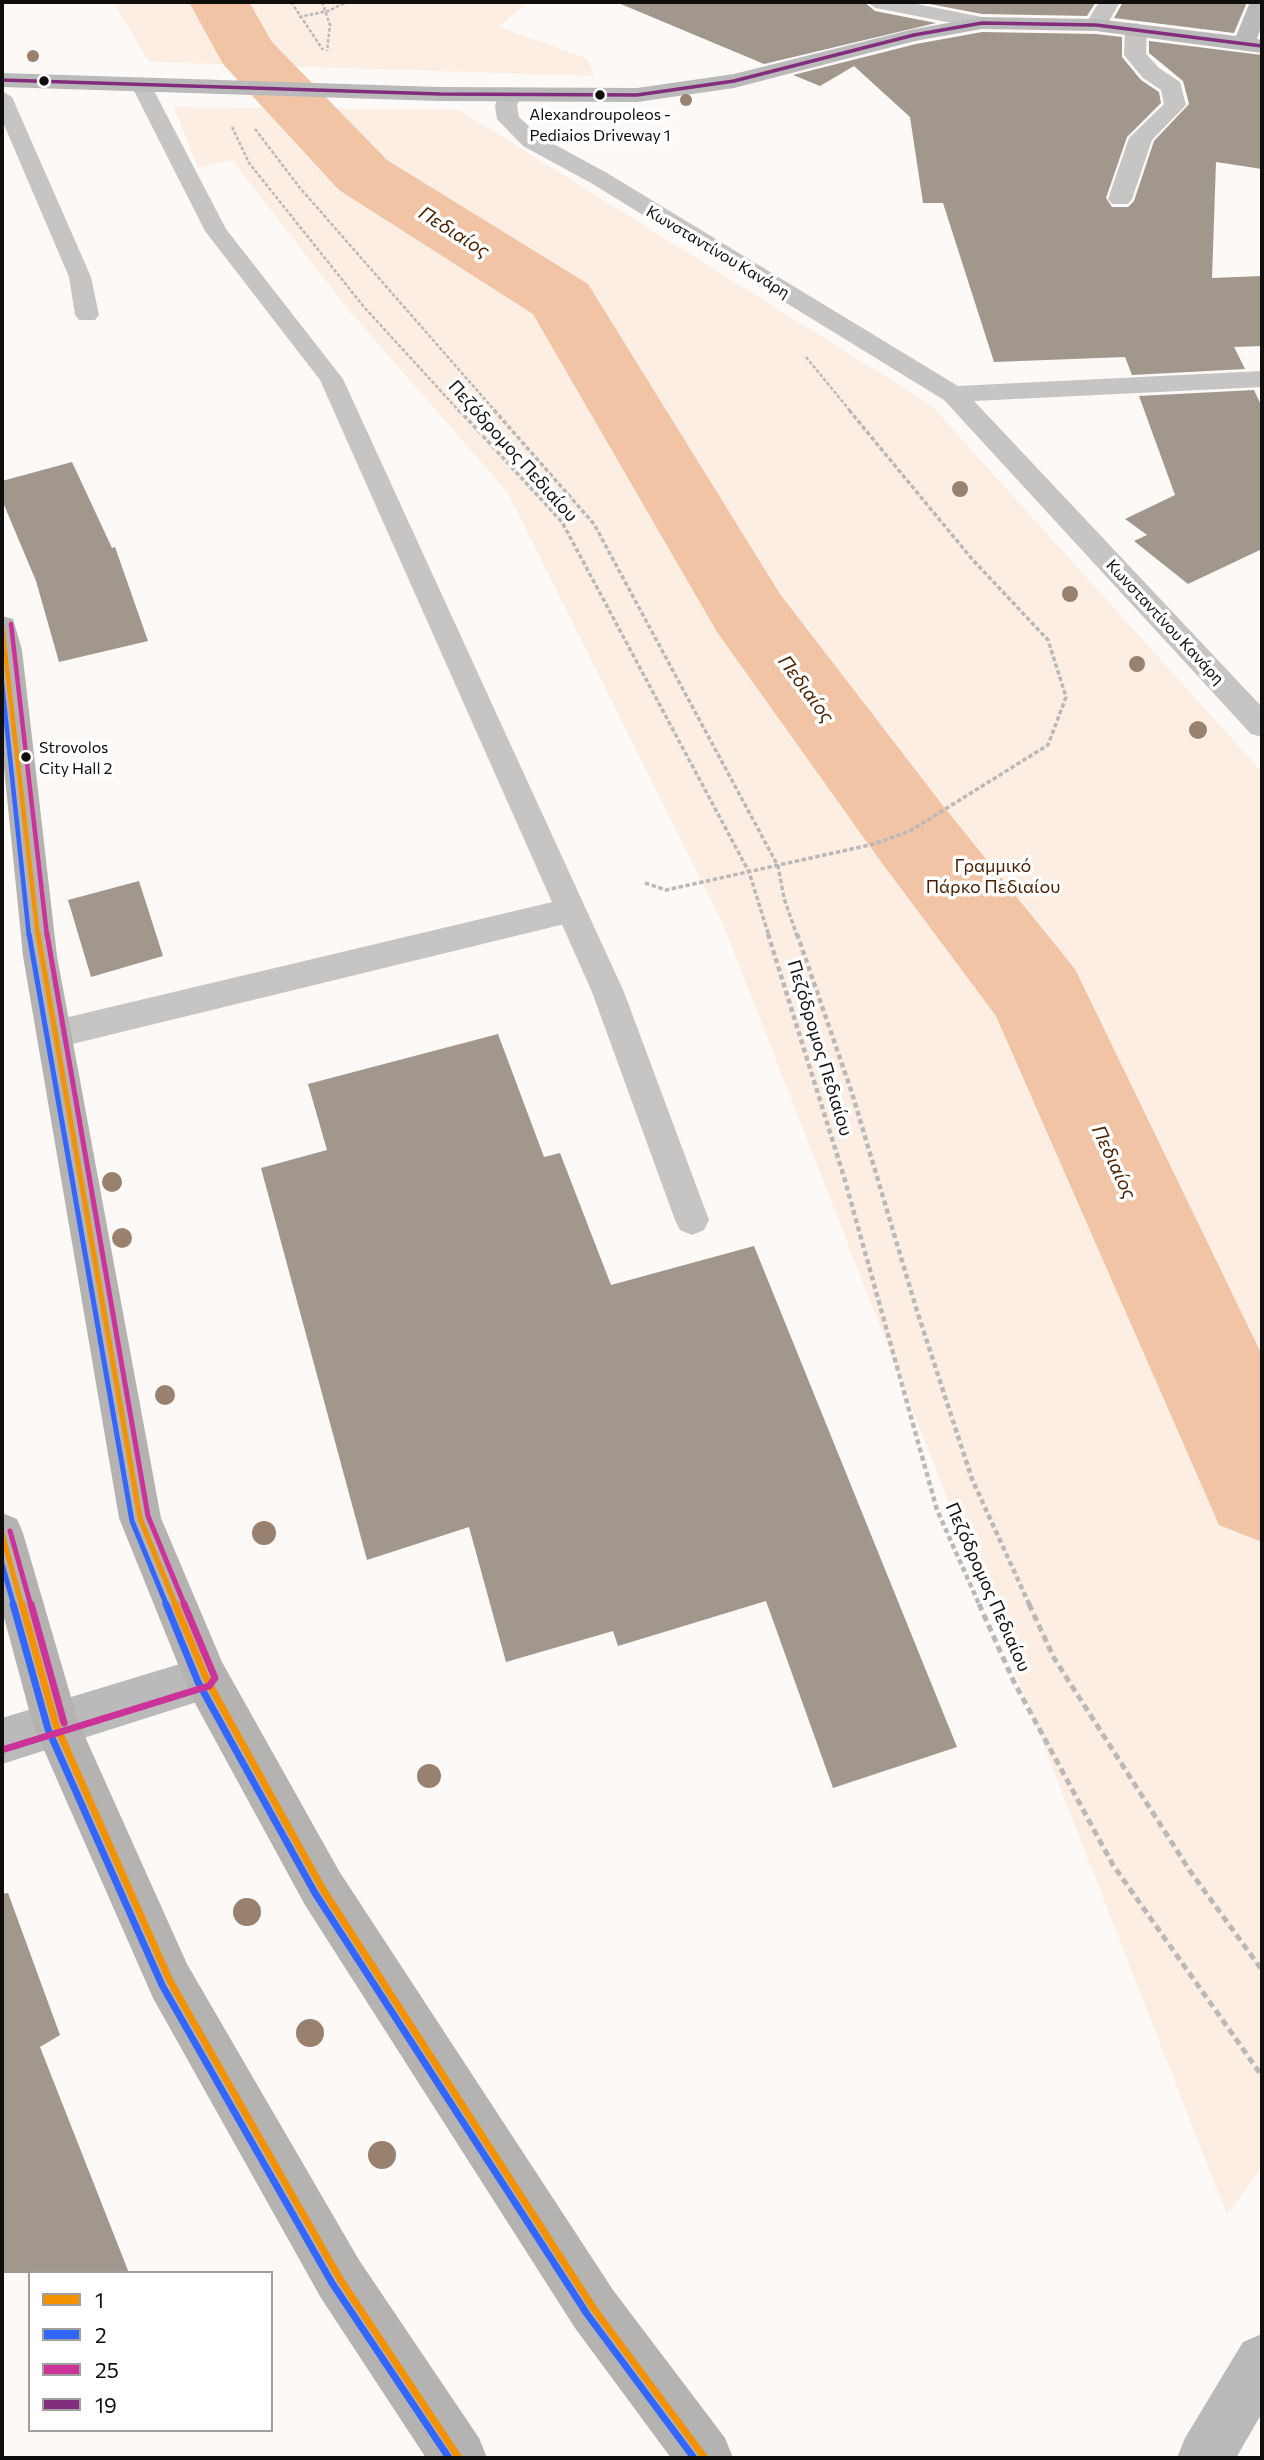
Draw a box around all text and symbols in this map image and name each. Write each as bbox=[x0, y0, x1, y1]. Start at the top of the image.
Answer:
unlabelled marker bbox=[37, 74, 51, 88]
marker: Alexandroupoleos - Pediaios Driveway 1 bbox=[593, 88, 607, 102]
place label: Alexandroupoleos - Pediaios Driveway 1 bbox=[529, 105, 671, 143]
water label: Πεδιαίος bbox=[414, 201, 494, 263]
street label: Κωνσταντίνου Κανάρη bbox=[643, 202, 793, 302]
street label: Πεζόδρομος Πεδιαίου bbox=[444, 376, 582, 526]
street label: Κωνσταντίνου Κανάρη bbox=[1102, 556, 1228, 688]
water label: Πεδιαίος bbox=[773, 651, 839, 727]
place label: Strovolos City Hall 2 bbox=[39, 738, 112, 776]
marker: Strovolos City Hall 2 bbox=[19, 750, 33, 764]
park label: Γραμμικό Πάρκο Πεδιαίου bbox=[926, 855, 1060, 898]
street label: Πεζόδρομος Πεδιαίου bbox=[783, 957, 857, 1139]
water label: Πεδιαίος bbox=[1087, 1121, 1141, 1203]
street label: Πεζόδρομος Πεδιαίου bbox=[941, 1499, 1035, 1675]
legend bbox=[28, 2271, 273, 2432]
text: 1 bbox=[95, 2287, 104, 2312]
text: 2 bbox=[95, 2322, 107, 2347]
text: 25 bbox=[95, 2357, 119, 2382]
text: 19 bbox=[95, 2392, 117, 2417]

